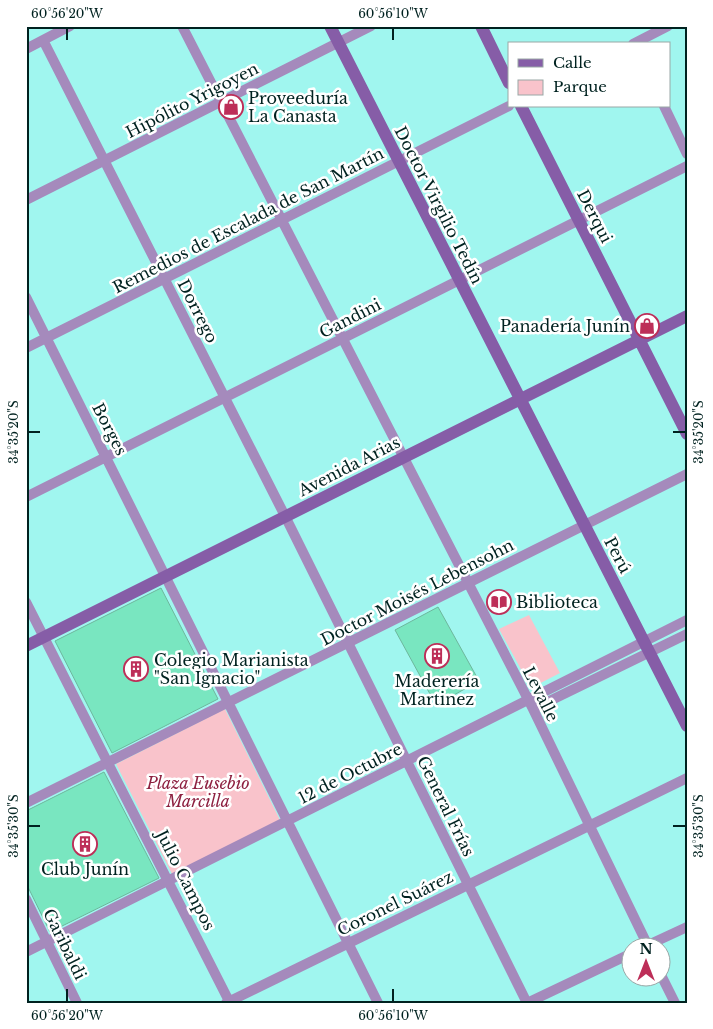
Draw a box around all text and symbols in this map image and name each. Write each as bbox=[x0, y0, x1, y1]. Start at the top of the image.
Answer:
text: 60°56'20"W bbox=[31, 6, 104, 21]
text: 60°56'10"W bbox=[358, 6, 429, 21]
legend bbox=[508, 42, 670, 108]
text: Calle bbox=[553, 53, 592, 72]
street label: Hipólito Yrigoyen bbox=[122, 58, 262, 142]
text: Parque bbox=[553, 77, 607, 96]
place label: Proveeduría La Canasta bbox=[248, 88, 348, 126]
shop icon: Proveeduría La Canasta bbox=[218, 94, 244, 120]
street label: Doctor Virgilio Tedín bbox=[391, 123, 487, 287]
street label: Remedios de Escalada de San Martín bbox=[109, 143, 387, 297]
street label: Derqui bbox=[573, 186, 617, 247]
street label: Dorrego bbox=[173, 276, 223, 346]
street label: Gandini bbox=[316, 294, 385, 342]
shop icon: Panadería Junín bbox=[634, 313, 660, 339]
place label: Panadería Junín bbox=[500, 316, 630, 336]
street label: Borges bbox=[88, 399, 132, 459]
text: 34°35'20"S bbox=[6, 400, 21, 464]
text: 34°35'20"S bbox=[691, 400, 706, 464]
street label: Avenida Arias bbox=[294, 432, 403, 501]
street label: Perú bbox=[600, 534, 636, 577]
street label: Doctor Moisés Lebensohn bbox=[317, 535, 517, 649]
library icon: Biblioteca bbox=[486, 589, 512, 615]
place label: Biblioteca bbox=[516, 592, 598, 612]
building icon: Maderería Martinez bbox=[424, 643, 450, 669]
place label: Colegio Marianista "San Ignacio" bbox=[154, 650, 309, 688]
building icon: Colegio Marianista "San Ignacio" bbox=[123, 656, 149, 682]
street label: Levalle bbox=[519, 663, 563, 725]
place label: Maderería Martinez bbox=[395, 671, 480, 709]
street label: 12 de Octubre bbox=[295, 738, 405, 808]
street label: General Frías bbox=[413, 752, 479, 860]
park label: Plaza Eusebio Marcilla bbox=[145, 773, 250, 811]
text: 34°35'30"S bbox=[6, 794, 21, 858]
text: 34°35'30"S bbox=[691, 794, 706, 858]
street label: Julio Campos bbox=[151, 825, 220, 933]
building icon: Club Junín bbox=[72, 831, 98, 857]
place label: Club Junín bbox=[41, 859, 129, 879]
street label: Coronel Suárez bbox=[334, 866, 456, 940]
street label: Garibaldi bbox=[39, 905, 91, 983]
north arrow bbox=[620, 936, 670, 986]
text: N bbox=[639, 940, 653, 958]
text: 60°56'20"W bbox=[31, 1008, 104, 1023]
text: 60°56'10"W bbox=[358, 1008, 429, 1023]

